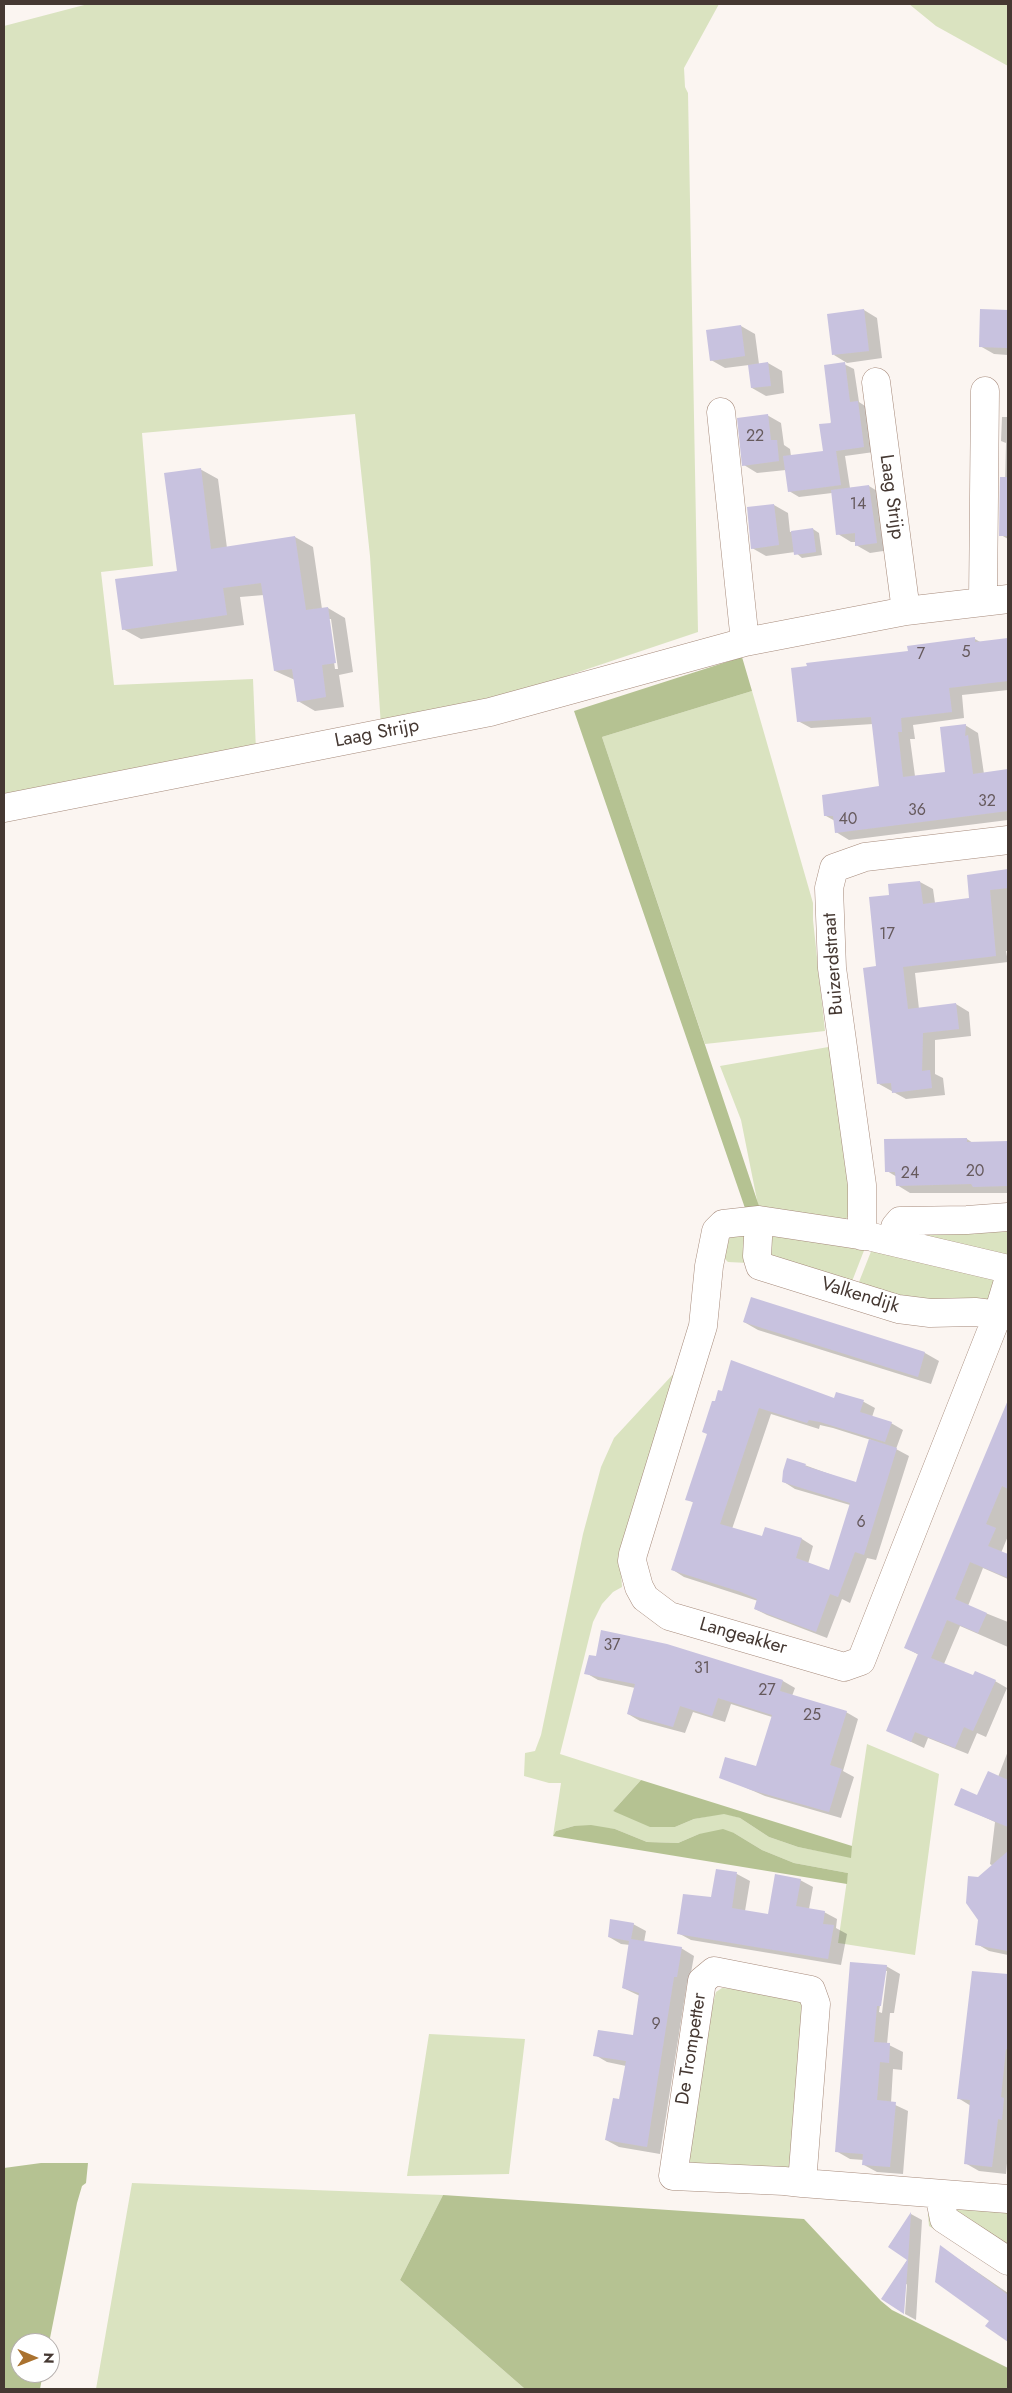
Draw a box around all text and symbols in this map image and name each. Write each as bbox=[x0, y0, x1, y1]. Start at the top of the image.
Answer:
house number: 22 bbox=[746, 427, 764, 447]
street label: Laag Strijp bbox=[874, 453, 908, 541]
house number: 14 bbox=[850, 495, 866, 515]
house number: 5 bbox=[961, 643, 971, 663]
house number: 7 bbox=[917, 645, 925, 665]
street label: Laag Strijp bbox=[333, 715, 421, 753]
house number: 32 bbox=[978, 792, 996, 812]
house number: 36 bbox=[908, 801, 926, 821]
house number: 40 bbox=[839, 810, 857, 830]
street label: Buizerdstraat bbox=[819, 912, 849, 1016]
house number: 17 bbox=[879, 925, 895, 945]
house number: 20 bbox=[966, 1162, 984, 1182]
house number: 24 bbox=[901, 1164, 919, 1184]
street label: Valkendijk bbox=[818, 1273, 902, 1319]
house number: 6 bbox=[856, 1513, 866, 1533]
street label: Langeakker bbox=[697, 1614, 789, 1660]
house number: 37 bbox=[604, 1636, 620, 1656]
house number: 31 bbox=[694, 1659, 710, 1679]
house number: 27 bbox=[758, 1681, 776, 1701]
house number: 25 bbox=[803, 1706, 821, 1726]
street label: De Trompetter bbox=[672, 1991, 712, 2107]
house number: 9 bbox=[651, 2015, 661, 2035]
north arrow bbox=[10, 2333, 60, 2383]
text: N bbox=[39, 2353, 59, 2364]

